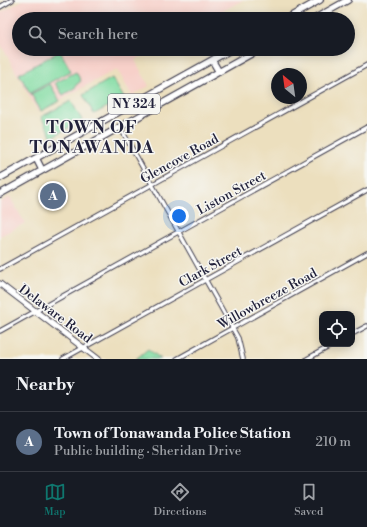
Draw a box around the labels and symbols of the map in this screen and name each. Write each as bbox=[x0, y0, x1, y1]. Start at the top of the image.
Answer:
north arrow bbox=[271, 68, 307, 104]
road number: NY 324 bbox=[108, 94, 160, 114]
district label: TOWN OF TONAWANDA bbox=[30, 117, 154, 159]
street label: Glencove Road bbox=[138, 130, 222, 187]
street label: Liston Street bbox=[194, 167, 269, 218]
pin: A bbox=[40, 181, 66, 211]
your location bbox=[169, 206, 189, 226]
street label: Clark Street bbox=[176, 243, 245, 291]
street label: Willowbreeze Road bbox=[214, 265, 320, 333]
street label: Delaware Road bbox=[16, 281, 96, 347]

